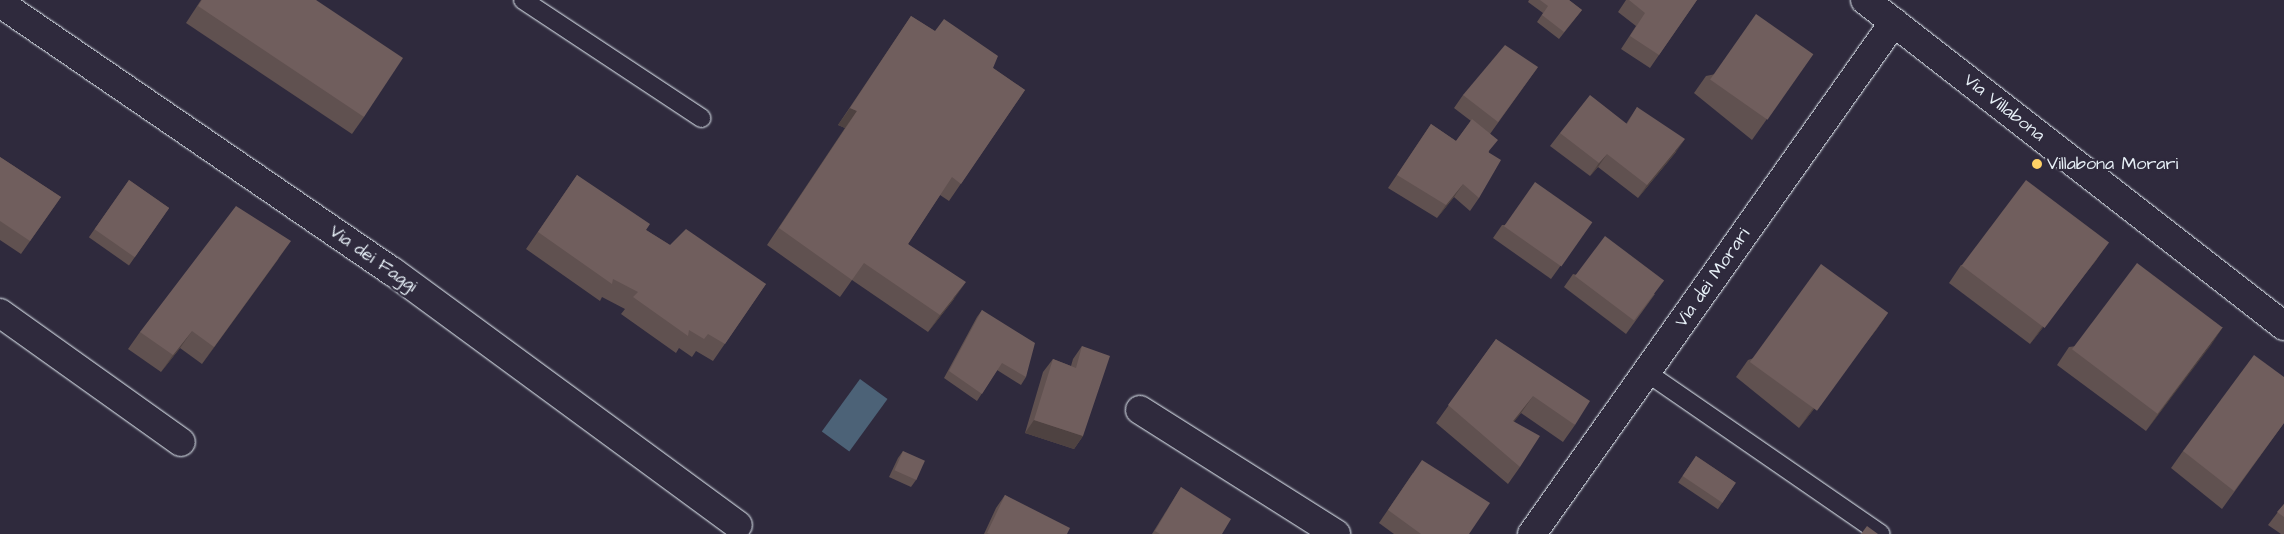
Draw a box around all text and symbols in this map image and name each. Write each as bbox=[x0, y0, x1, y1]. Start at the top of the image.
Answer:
street label: Via Villabona bbox=[1959, 69, 2049, 147]
place label: Villabona Morari bbox=[2047, 153, 2178, 175]
marker: Villabona Morari bbox=[2031, 158, 2043, 170]
street label: Via dei Faggi bbox=[325, 221, 421, 297]
street label: Via dei Morari bbox=[1671, 224, 1755, 332]

